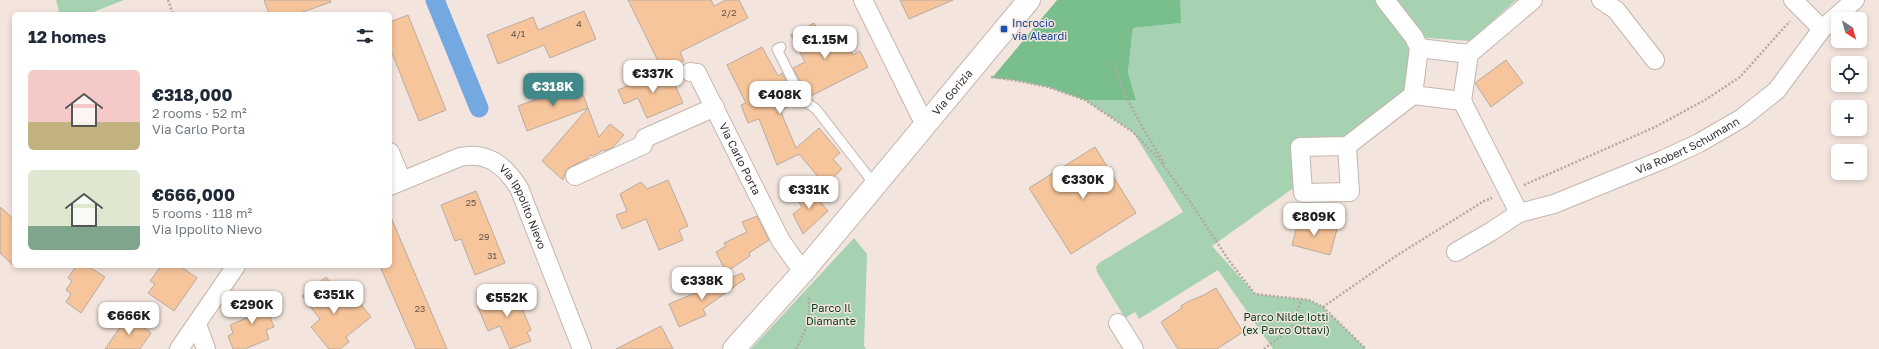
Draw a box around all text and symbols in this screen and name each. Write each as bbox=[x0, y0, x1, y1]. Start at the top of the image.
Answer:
house number: 2/2 bbox=[722, 7, 736, 18]
north arrow bbox=[1831, 12, 1867, 48]
map controls bbox=[1831, 12, 1867, 180]
place label: Incrocio via Aleardi bbox=[1012, 16, 1067, 42]
house number: 4 bbox=[576, 18, 582, 29]
marker: Incrocio via Aleardi bbox=[999, 24, 1009, 34]
icon: filters bbox=[354, 25, 376, 47]
text: 12 homes bbox=[28, 26, 106, 47]
pin: €1.15M bbox=[792, 26, 858, 60]
house number: 4/1 bbox=[511, 28, 526, 39]
text: €1.15M bbox=[802, 31, 848, 47]
button: locate bbox=[1831, 56, 1867, 92]
pin: €337K bbox=[625, 60, 681, 94]
text: €337K bbox=[632, 65, 674, 81]
street label: Via Gorizia bbox=[929, 66, 975, 118]
pin: €318K bbox=[525, 73, 581, 107]
text: €318K bbox=[532, 78, 574, 94]
pin: €408K bbox=[752, 81, 808, 115]
text: €318,000 bbox=[152, 84, 233, 105]
icon: home bbox=[60, 86, 108, 134]
text: €408K bbox=[758, 86, 802, 102]
button: + bbox=[1831, 100, 1867, 136]
text: 2 rooms · 52 m² bbox=[152, 105, 247, 121]
street label: Via Robert Schumann bbox=[1633, 114, 1741, 176]
street label: Via Carlo Porta bbox=[717, 120, 764, 197]
text: Via Carlo Porta bbox=[152, 121, 245, 137]
button: − bbox=[1831, 144, 1867, 180]
street label: Via Ippolito Nievo bbox=[497, 161, 549, 251]
pin: €330K bbox=[1055, 166, 1111, 200]
text: €330K bbox=[1062, 171, 1104, 187]
pin: €331K bbox=[781, 176, 837, 210]
text: €331K bbox=[788, 181, 830, 197]
text: €666,000 bbox=[152, 184, 235, 205]
icon: home bbox=[60, 186, 108, 234]
house number: 25 bbox=[466, 197, 476, 208]
pin: €809K bbox=[1286, 203, 1342, 237]
text: 5 rooms · 118 m² bbox=[152, 205, 252, 221]
text: €809K bbox=[1292, 208, 1336, 224]
text: Via Ippolito Nievo bbox=[152, 221, 262, 237]
house number: 29 bbox=[479, 231, 489, 242]
house number: 31 bbox=[487, 250, 497, 261]
pin: €338K bbox=[674, 267, 730, 301]
text: €338K bbox=[681, 272, 723, 288]
pin: €351K bbox=[306, 281, 362, 315]
pin: €552K bbox=[479, 284, 535, 318]
text: €351K bbox=[313, 286, 355, 302]
text: €552K bbox=[486, 289, 528, 305]
pin: €290K bbox=[224, 291, 280, 325]
text: €290K bbox=[230, 296, 274, 312]
park label: Parco Il Diamante bbox=[806, 301, 856, 327]
pin: €666K bbox=[101, 302, 157, 336]
house number: 23 bbox=[415, 303, 425, 314]
text: €666K bbox=[107, 307, 151, 323]
park label: Parco Nilde Iotti (ex Parco Ottavi) bbox=[1242, 310, 1330, 336]

